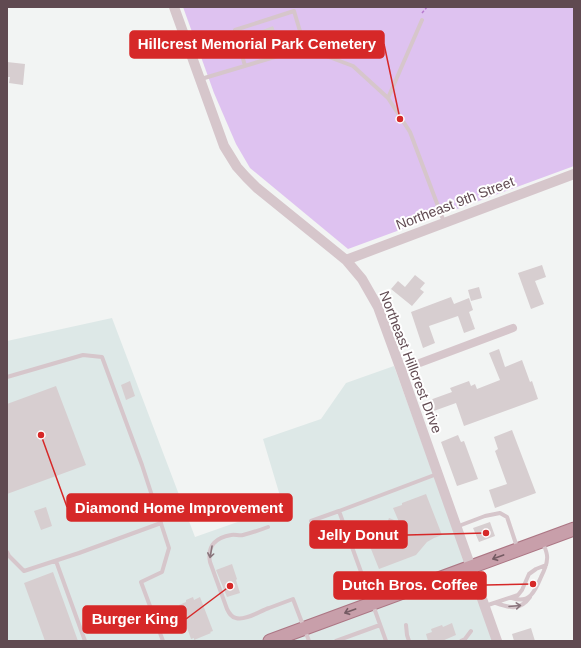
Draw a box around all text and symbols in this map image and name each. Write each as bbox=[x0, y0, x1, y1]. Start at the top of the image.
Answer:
callout: Hillcrest Memorial Park Cemetery bbox=[130, 31, 384, 58]
text: Hillcrest Memorial Park Cemetery bbox=[138, 35, 377, 52]
street label: Northeast 9th Street bbox=[394, 173, 516, 233]
street label: Northeast Hillcrest Drive bbox=[376, 289, 446, 436]
callout: Diamond Home Improvement bbox=[67, 494, 292, 521]
text: Diamond Home Improvement bbox=[75, 499, 283, 516]
callout: Jelly Donut bbox=[310, 521, 407, 548]
text: Jelly Donut bbox=[318, 526, 398, 543]
one-way arrow bbox=[207, 545, 215, 558]
one-way arrow bbox=[492, 553, 504, 561]
callout: Dutch Bros. Coffee bbox=[334, 572, 486, 599]
text: Dutch Bros. Coffee bbox=[342, 576, 478, 593]
one-way arrow bbox=[509, 602, 522, 610]
callout: Burger King bbox=[83, 606, 186, 633]
one-way arrow bbox=[344, 608, 356, 616]
text: Burger King bbox=[92, 610, 178, 627]

